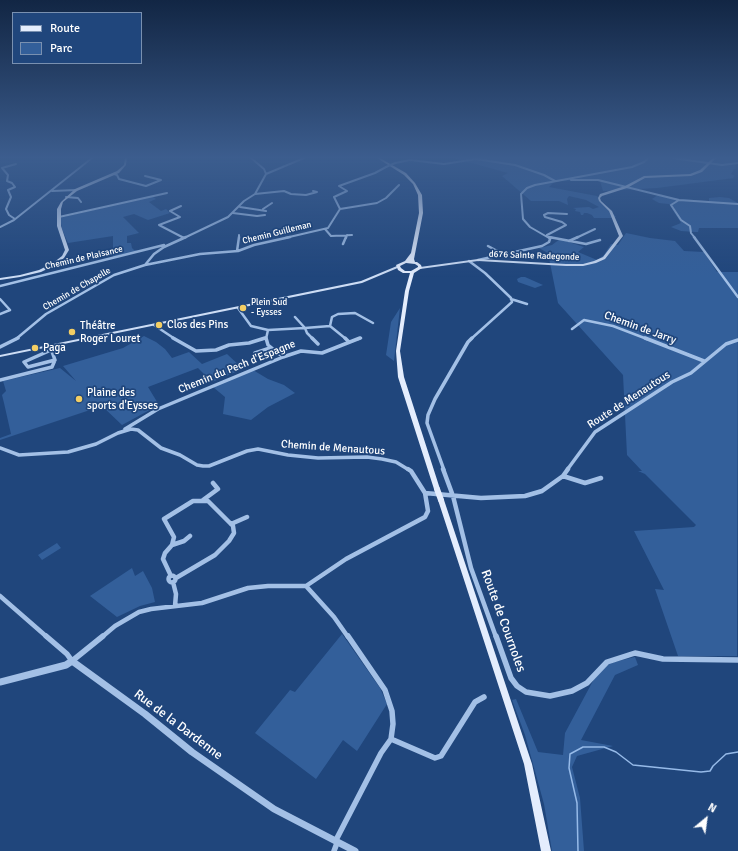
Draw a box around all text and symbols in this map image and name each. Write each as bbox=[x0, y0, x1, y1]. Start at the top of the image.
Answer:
legend bbox=[12, 12, 142, 64]
text: Route bbox=[50, 21, 80, 36]
text: Parc bbox=[50, 41, 72, 56]
street label: Chemin Guilleman bbox=[241, 219, 313, 247]
street label: Chemin de Plaisance bbox=[44, 244, 124, 272]
street label: d676 Sainte Radegonde bbox=[489, 249, 579, 263]
street label: Chemin de Chapelle bbox=[41, 265, 113, 313]
place label: Plein Sud - Eysses bbox=[251, 298, 287, 319]
marker: Plein Sud - Eysses bbox=[238, 303, 248, 313]
street label: Chemin de Jarry bbox=[602, 309, 678, 347]
place label: Clos des Pins bbox=[167, 318, 228, 332]
place label: Théâtre Roger Louret bbox=[80, 319, 140, 345]
marker: Clos des Pins bbox=[154, 320, 164, 330]
marker: Théâtre Roger Louret bbox=[67, 327, 77, 337]
street label: Chemin du Pech d'Espagne bbox=[176, 337, 298, 397]
place label: Paga bbox=[43, 341, 66, 355]
marker: Paga bbox=[30, 343, 40, 353]
street label: Route de Menautous bbox=[585, 368, 673, 432]
place label: Plaine des sports d'Eysses bbox=[87, 386, 158, 412]
marker: Plaine des sports d'Eysses bbox=[74, 394, 84, 404]
street label: Chemin de Menautous bbox=[280, 438, 386, 458]
street label: Route de Cournoles bbox=[477, 568, 529, 674]
street label: Rue de la Dardenne bbox=[131, 687, 225, 763]
north arrow bbox=[686, 799, 726, 839]
text: N bbox=[706, 801, 719, 816]

